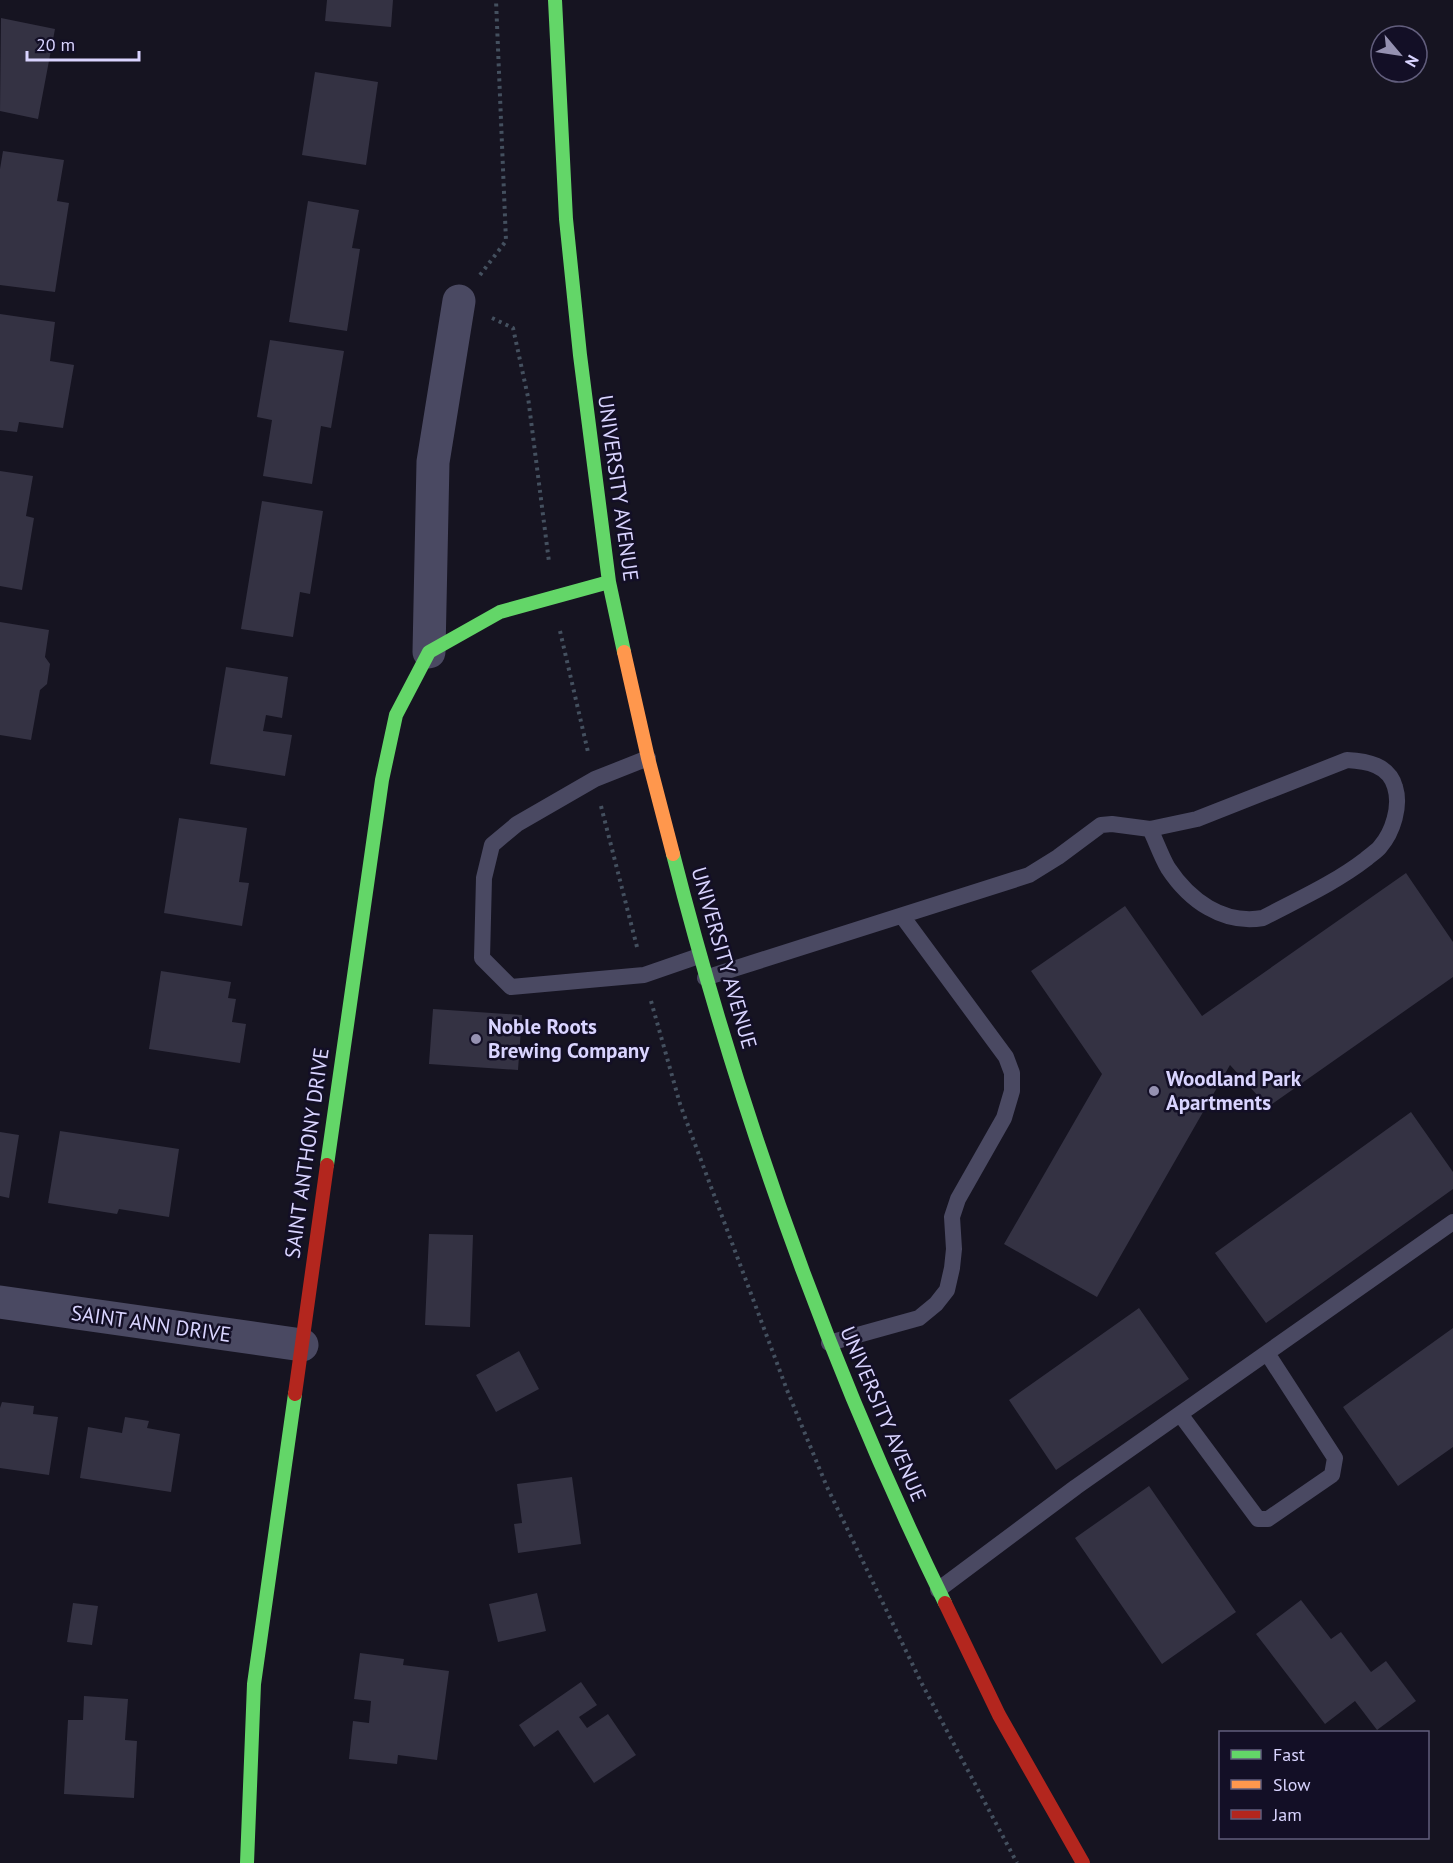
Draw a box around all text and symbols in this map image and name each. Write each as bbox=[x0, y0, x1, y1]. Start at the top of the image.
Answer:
scale bar bbox=[27, 24, 140, 62]
north arrow bbox=[1369, 24, 1429, 84]
text: 20 m bbox=[36, 33, 75, 56]
text: N bbox=[1401, 52, 1423, 71]
street label: UNIVERSITY AVENUE bbox=[592, 393, 645, 583]
street label: UNIVERSITY AVENUE bbox=[686, 864, 763, 1052]
place label: Noble Roots Brewing Company bbox=[488, 1013, 650, 1064]
marker: Noble Roots Brewing Company bbox=[469, 1032, 483, 1046]
street label: SAINT ANTHONY DRIVE bbox=[278, 1046, 335, 1260]
place label: Woodland Park Apartments bbox=[1166, 1065, 1302, 1116]
marker: Woodland Park Apartments bbox=[1147, 1084, 1161, 1098]
street label: SAINT ANN DRIVE bbox=[69, 1299, 233, 1348]
street label: UNIVERSITY AVENUE bbox=[834, 1322, 933, 1506]
legend bbox=[1219, 1731, 1429, 1839]
text: Fast bbox=[1273, 1743, 1305, 1766]
text: Slow bbox=[1273, 1773, 1311, 1796]
text: Jam bbox=[1272, 1803, 1302, 1826]

